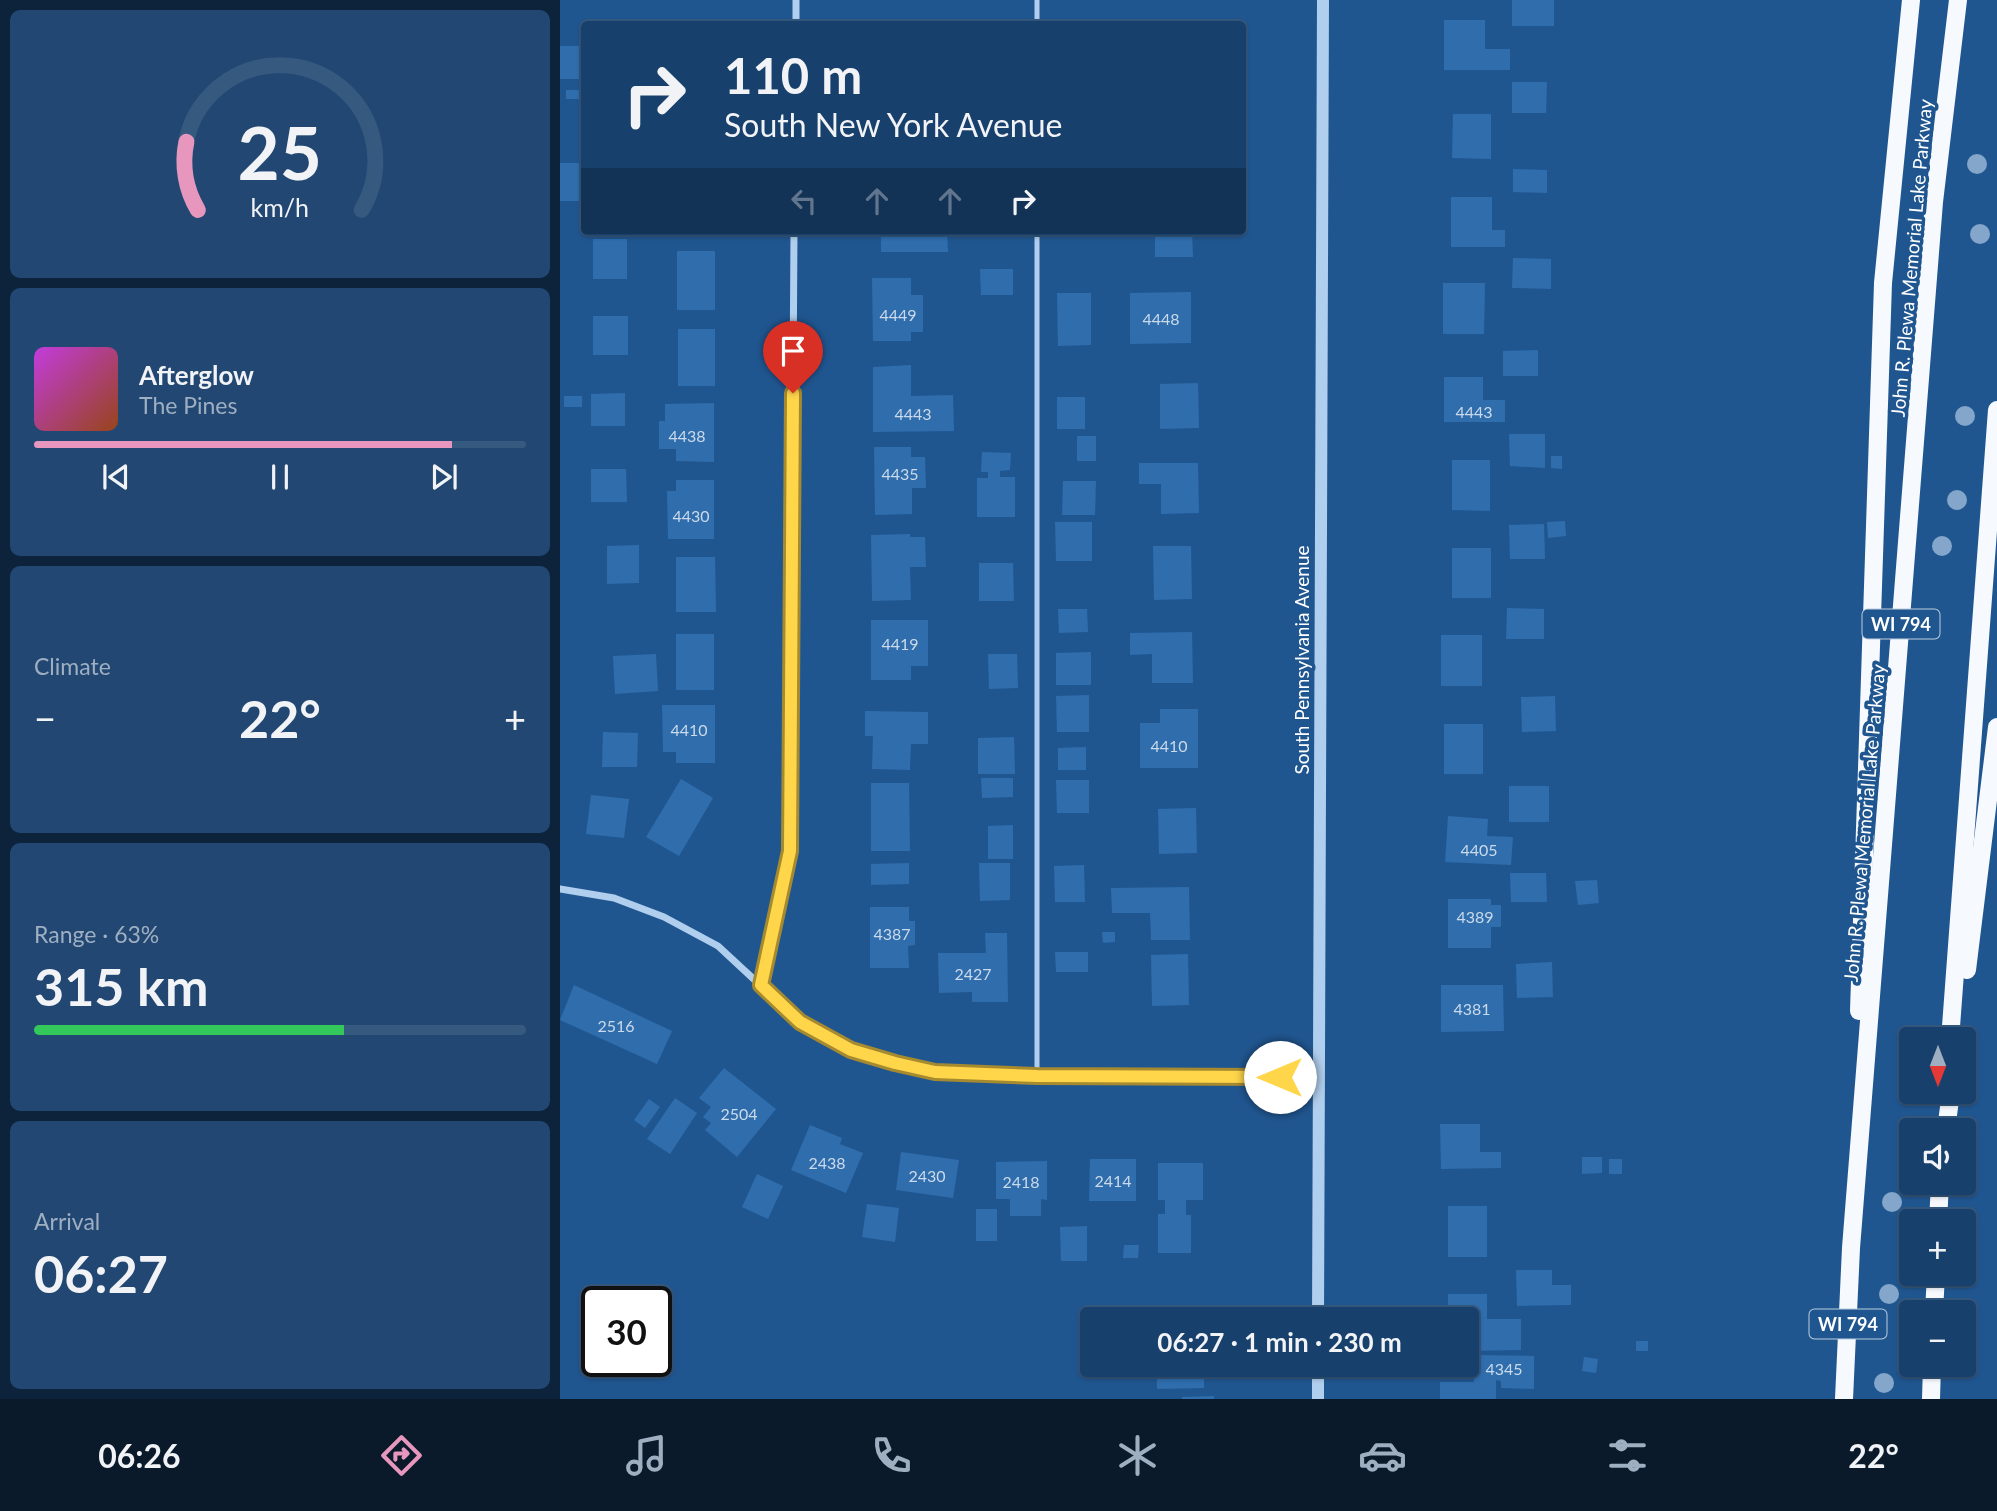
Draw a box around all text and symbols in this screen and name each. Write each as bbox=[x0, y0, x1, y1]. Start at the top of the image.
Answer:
text: 110 m bbox=[724, 46, 862, 104]
icon: right bbox=[609, 49, 700, 140]
street label: John R. Plewa Memorial Lake Parkway bbox=[1886, 98, 1936, 418]
text: South New York Avenue bbox=[724, 105, 1062, 144]
text: 25 bbox=[238, 108, 322, 196]
icon: left bbox=[785, 182, 823, 220]
icon: ahead bbox=[858, 182, 896, 220]
icon: ahead bbox=[931, 182, 969, 220]
icon: right bbox=[1004, 182, 1042, 220]
text: km/h bbox=[251, 192, 309, 222]
house number: 4449 bbox=[879, 305, 917, 324]
house number: 4448 bbox=[1142, 309, 1180, 328]
pin bbox=[763, 321, 823, 393]
icon: arrive bbox=[774, 332, 812, 370]
text: Afterglow bbox=[139, 359, 254, 391]
text: The Pines bbox=[139, 391, 237, 419]
house number: 4443 bbox=[1455, 402, 1493, 421]
house number: 4443 bbox=[894, 404, 932, 423]
house number: 4438 bbox=[668, 426, 706, 445]
icon: previous bbox=[97, 458, 135, 496]
icon: pause bbox=[261, 458, 299, 496]
icon: next bbox=[425, 458, 463, 496]
house number: 4435 bbox=[881, 464, 919, 483]
house number: 4430 bbox=[672, 506, 710, 525]
street label: South Pennsylvania Avenue bbox=[1290, 545, 1313, 775]
road number: WI 794 bbox=[1862, 610, 1940, 638]
house number: 4419 bbox=[881, 634, 919, 653]
text: Climate bbox=[34, 652, 111, 680]
street label: John R. Plewa Memorial Lake Parkway bbox=[1839, 663, 1889, 983]
text: 22° bbox=[239, 687, 321, 749]
text: − bbox=[34, 695, 56, 741]
text: + bbox=[504, 695, 526, 741]
house number: 4410 bbox=[670, 720, 708, 739]
house number: 4410 bbox=[1150, 736, 1188, 755]
house number: 4405 bbox=[1460, 840, 1498, 859]
house number: 4389 bbox=[1456, 907, 1494, 926]
text: Range · 63% bbox=[34, 920, 159, 948]
house number: 4387 bbox=[873, 924, 911, 943]
text: 315 km bbox=[34, 955, 208, 1017]
house number: 2427 bbox=[954, 964, 992, 983]
house number: 4381 bbox=[1453, 999, 1491, 1018]
house number: 2516 bbox=[597, 1016, 635, 1035]
north arrow bbox=[1899, 1027, 1976, 1104]
map controls bbox=[1899, 1027, 1976, 1377]
position arrow bbox=[1243, 1040, 1317, 1114]
house number: 2504 bbox=[720, 1104, 758, 1123]
button: sound bbox=[1899, 1118, 1976, 1195]
house number: 2438 bbox=[808, 1153, 846, 1172]
house number: 2430 bbox=[908, 1166, 946, 1185]
house number: 2414 bbox=[1094, 1171, 1132, 1190]
house number: 2418 bbox=[1002, 1172, 1040, 1191]
text: Arrival bbox=[34, 1207, 100, 1235]
button: + bbox=[1899, 1209, 1976, 1286]
text: 06:27 bbox=[34, 1242, 168, 1304]
speed limit sign: 30 bbox=[581, 1286, 672, 1377]
button: − bbox=[1899, 1300, 1976, 1377]
road number: WI 794 bbox=[1810, 1310, 1886, 1338]
text: 06:27 · 1 min · 230 m bbox=[1157, 1326, 1402, 1358]
house number: 4345 bbox=[1485, 1359, 1523, 1378]
icon: directions bbox=[377, 1431, 426, 1480]
icon: music bbox=[622, 1431, 671, 1480]
icon: phone bbox=[867, 1431, 916, 1480]
icon: climate bbox=[1113, 1431, 1162, 1480]
icon: car bbox=[1358, 1431, 1407, 1480]
icon: filters bbox=[1603, 1431, 1652, 1480]
text: 06:26 bbox=[98, 1436, 181, 1475]
text: 22° bbox=[1848, 1436, 1899, 1475]

